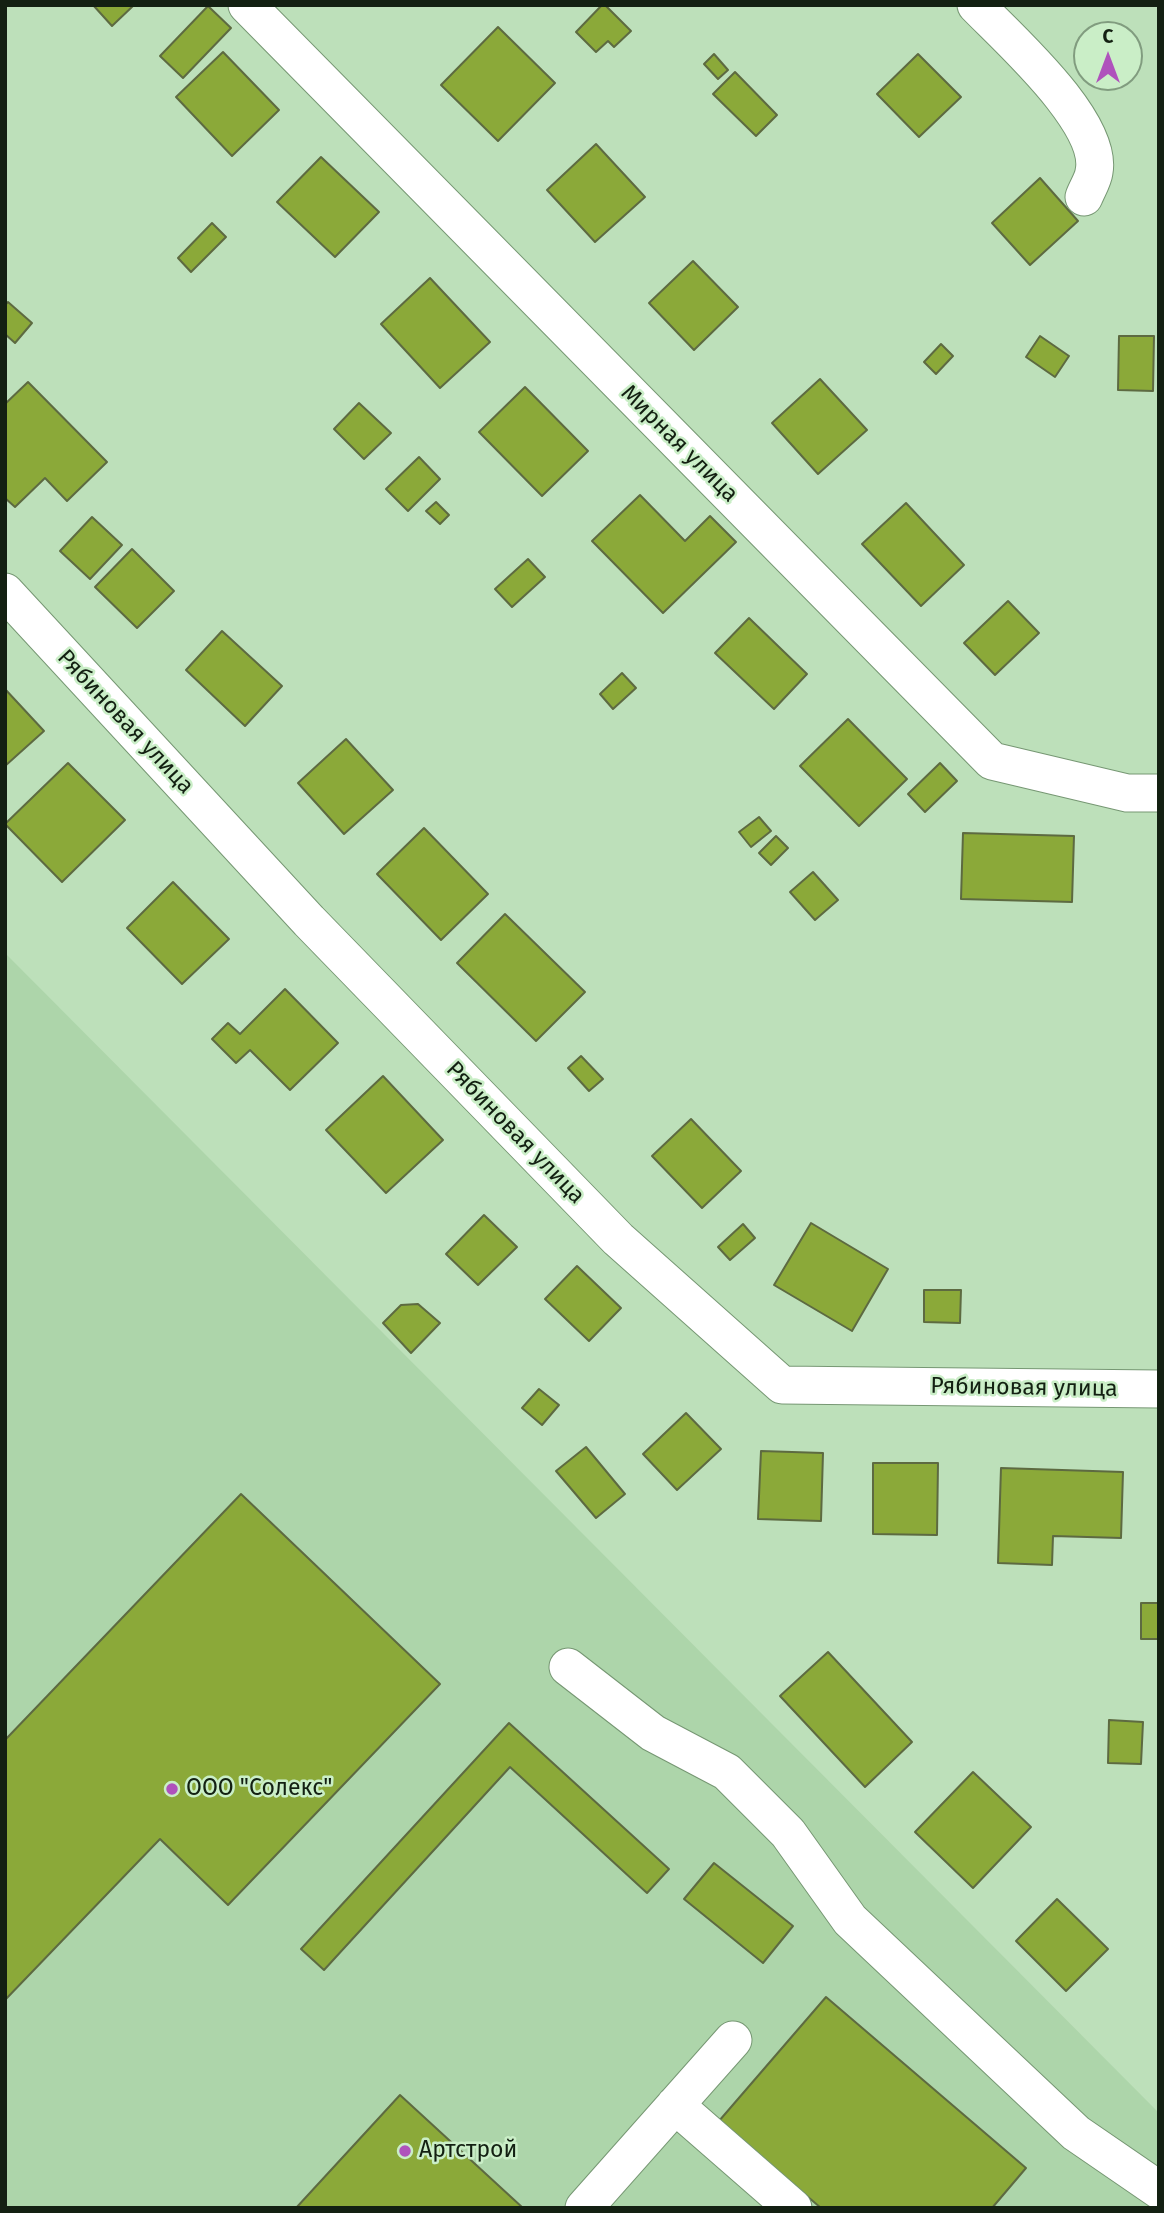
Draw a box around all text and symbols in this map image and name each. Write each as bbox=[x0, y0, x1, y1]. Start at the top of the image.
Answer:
north arrow bbox=[1073, 21, 1143, 91]
text: С bbox=[1103, 25, 1113, 48]
street label: Мирная улица bbox=[615, 380, 743, 508]
street label: Рябиновая улица bbox=[51, 644, 199, 800]
street label: Рябиновая улица bbox=[440, 1056, 590, 1210]
street label: Рябиновая улица bbox=[930, 1373, 1118, 1403]
place label: ООО "Солекс" bbox=[186, 1775, 332, 1803]
marker: ООО "Солекс" bbox=[164, 1781, 180, 1797]
place label: Артстрой bbox=[419, 2137, 517, 2165]
marker: Артстрой bbox=[397, 2143, 413, 2159]

